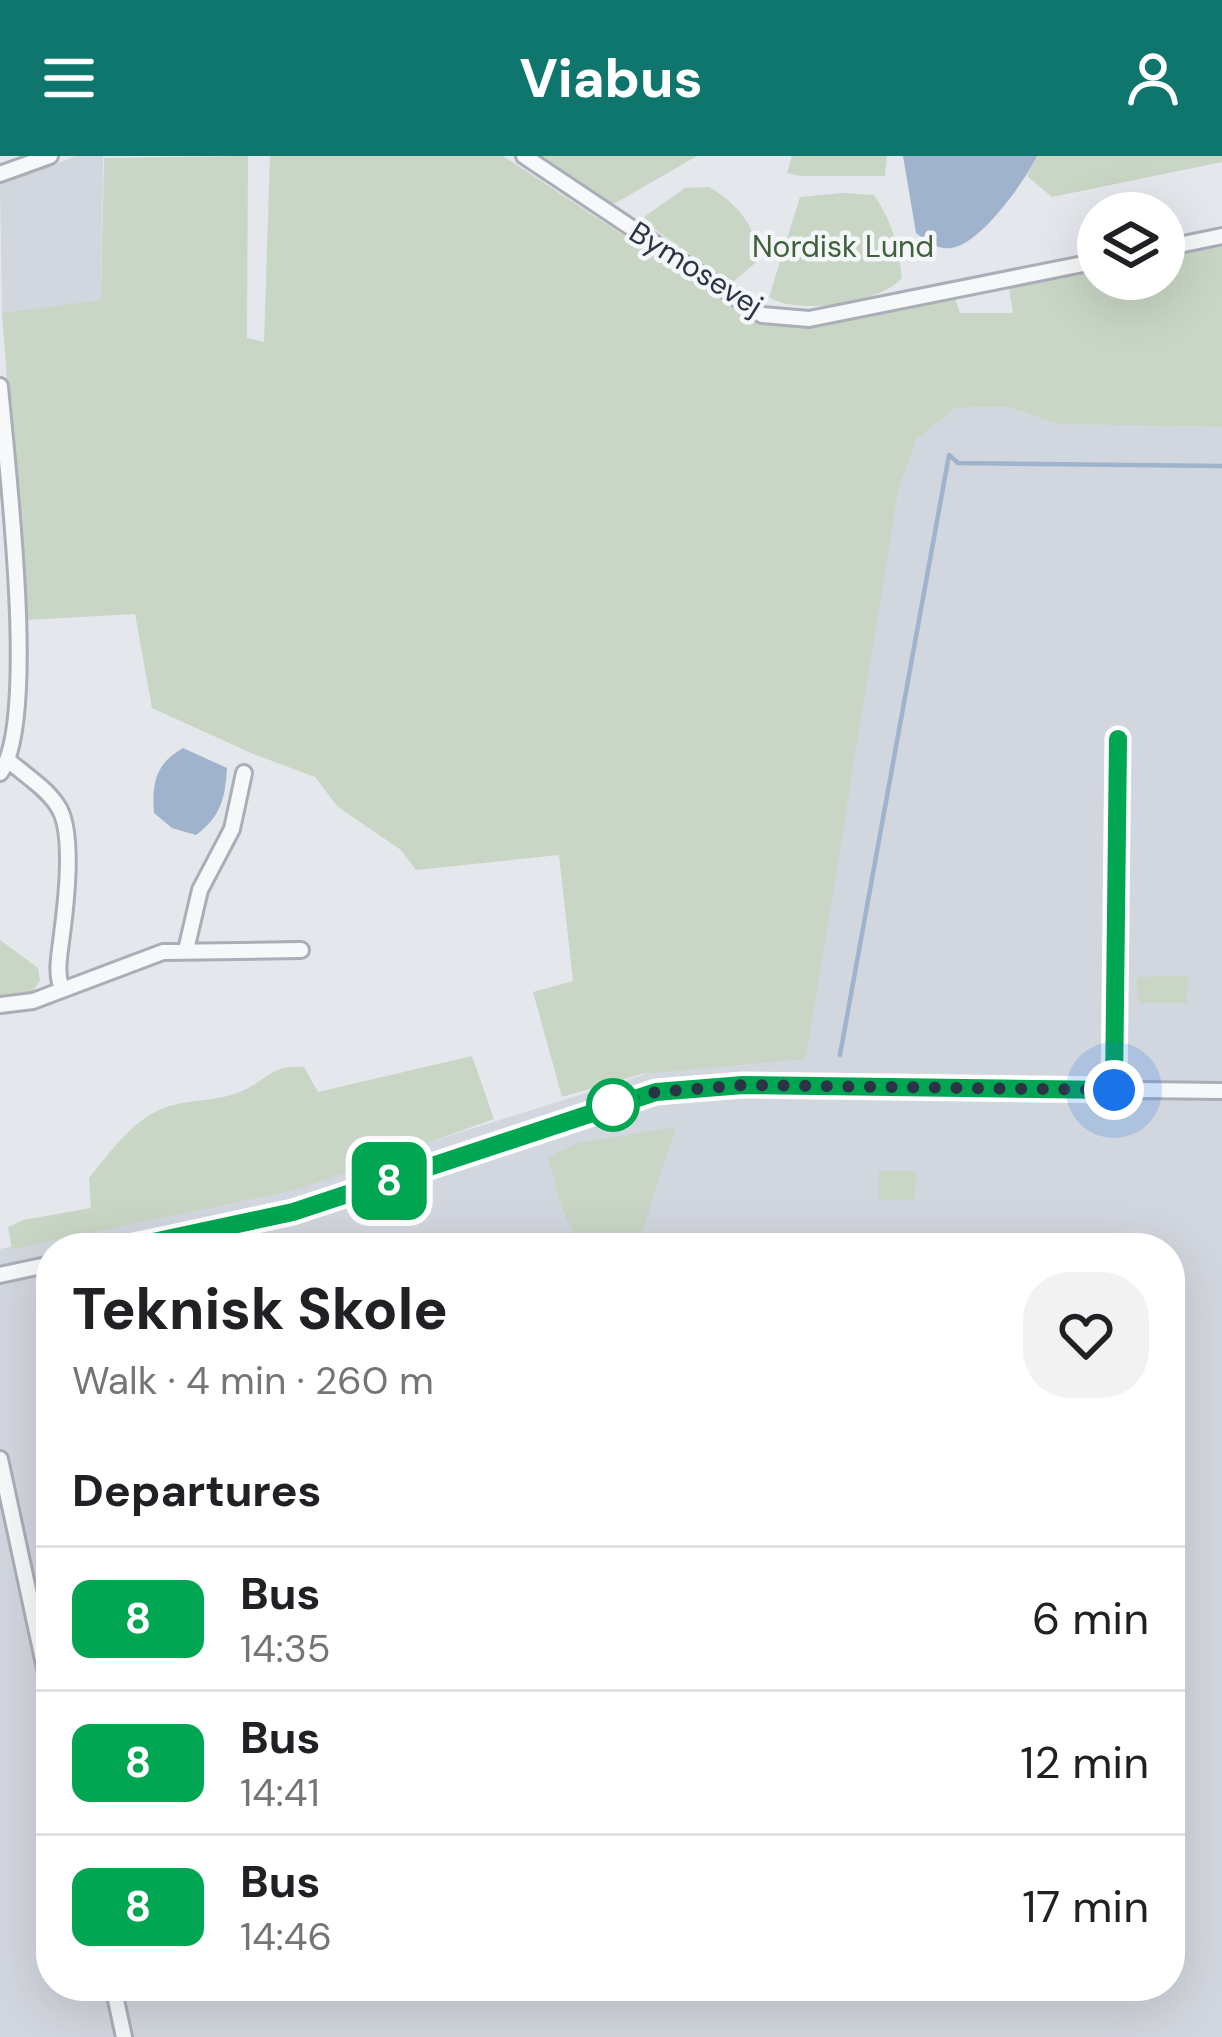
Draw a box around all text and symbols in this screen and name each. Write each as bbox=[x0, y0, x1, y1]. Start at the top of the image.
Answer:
text: Viabus bbox=[519, 43, 703, 114]
icon: menu bbox=[36, 45, 102, 111]
icon: person bbox=[1120, 45, 1186, 111]
map controls bbox=[1077, 192, 1185, 300]
button: layers bbox=[1077, 192, 1185, 300]
street label: Bymosevej bbox=[622, 212, 770, 325]
park label: Nordisk Lund bbox=[752, 227, 934, 266]
your location bbox=[1084, 1060, 1144, 1120]
unlabelled marker bbox=[588, 1080, 638, 1130]
line badge: 8 bbox=[350, 1142, 428, 1220]
text: 8 bbox=[376, 1153, 402, 1208]
text: Teknisk Skole bbox=[72, 1272, 448, 1347]
button: heart bbox=[1023, 1272, 1149, 1398]
text: Walk · 4 min · 260 m bbox=[72, 1355, 434, 1406]
text: Departures bbox=[72, 1461, 321, 1520]
text: Bus bbox=[240, 1564, 320, 1623]
text: 6 min bbox=[1032, 1589, 1149, 1648]
text: 8 bbox=[125, 1591, 151, 1646]
text: 14:35 bbox=[240, 1623, 331, 1674]
text: Bus bbox=[240, 1708, 320, 1767]
text: 12 min bbox=[1020, 1733, 1149, 1792]
text: 8 bbox=[125, 1735, 151, 1790]
text: 14:41 bbox=[240, 1767, 320, 1818]
text: Bus bbox=[240, 1852, 320, 1911]
text: 17 min bbox=[1022, 1877, 1149, 1936]
text: 8 bbox=[125, 1879, 151, 1934]
text: 14:46 bbox=[240, 1911, 332, 1962]

